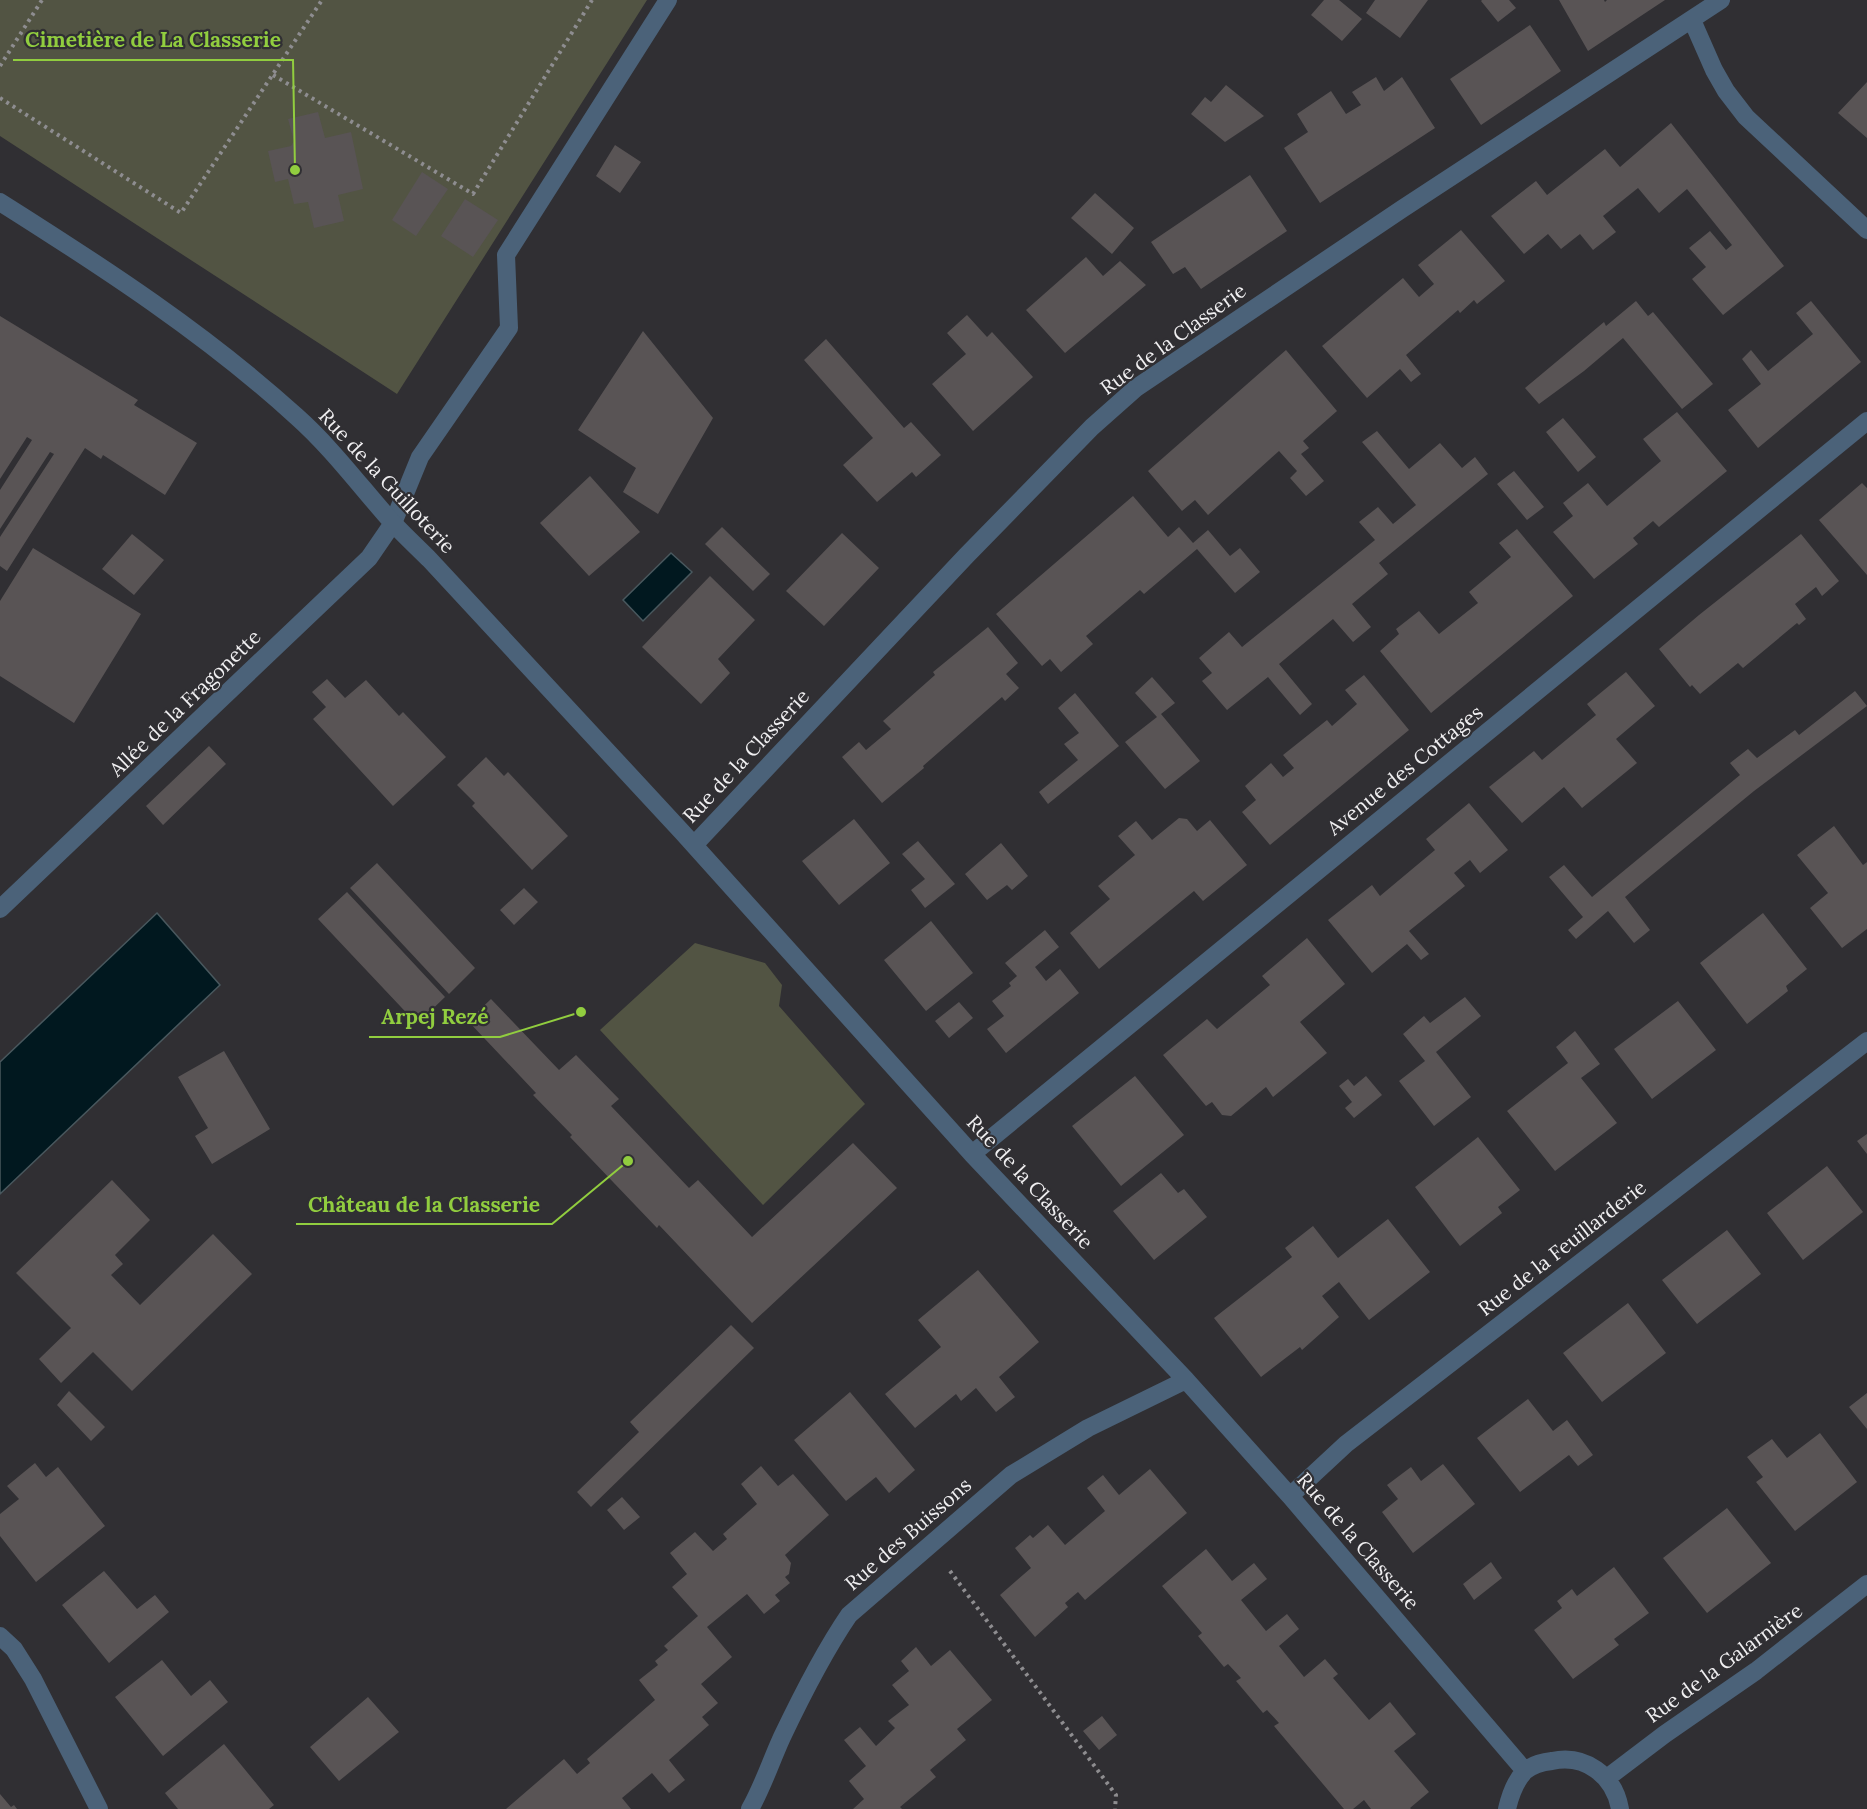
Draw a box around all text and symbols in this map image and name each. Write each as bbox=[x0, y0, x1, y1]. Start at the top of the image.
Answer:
callout: Cimetière de La Classerie bbox=[13, 21, 293, 60]
text: Cimetière de La Classerie bbox=[25, 26, 281, 53]
street label: Rue de la Classerie bbox=[1095, 277, 1251, 400]
street label: Rue de la Guilloterie bbox=[314, 403, 461, 558]
street label: Allée de la Fragonette bbox=[103, 624, 266, 782]
street label: Rue de la Classerie bbox=[677, 683, 814, 828]
street label: Avenue des Cottages bbox=[1321, 699, 1488, 841]
callout: Arpej Rezé bbox=[369, 998, 500, 1037]
text: Arpej Rezé bbox=[381, 1003, 489, 1030]
street label: Rue de la Classerie bbox=[962, 1110, 1099, 1254]
street label: Rue de la Feuillarderie bbox=[1473, 1174, 1651, 1321]
callout: Château de la Classerie bbox=[296, 1185, 552, 1224]
text: Château de la Classerie bbox=[308, 1191, 540, 1218]
street label: Rue de la Classerie bbox=[1292, 1467, 1425, 1615]
street label: Rue des Buissons bbox=[839, 1472, 976, 1595]
street label: Rue de la Galarnière bbox=[1640, 1597, 1807, 1728]

